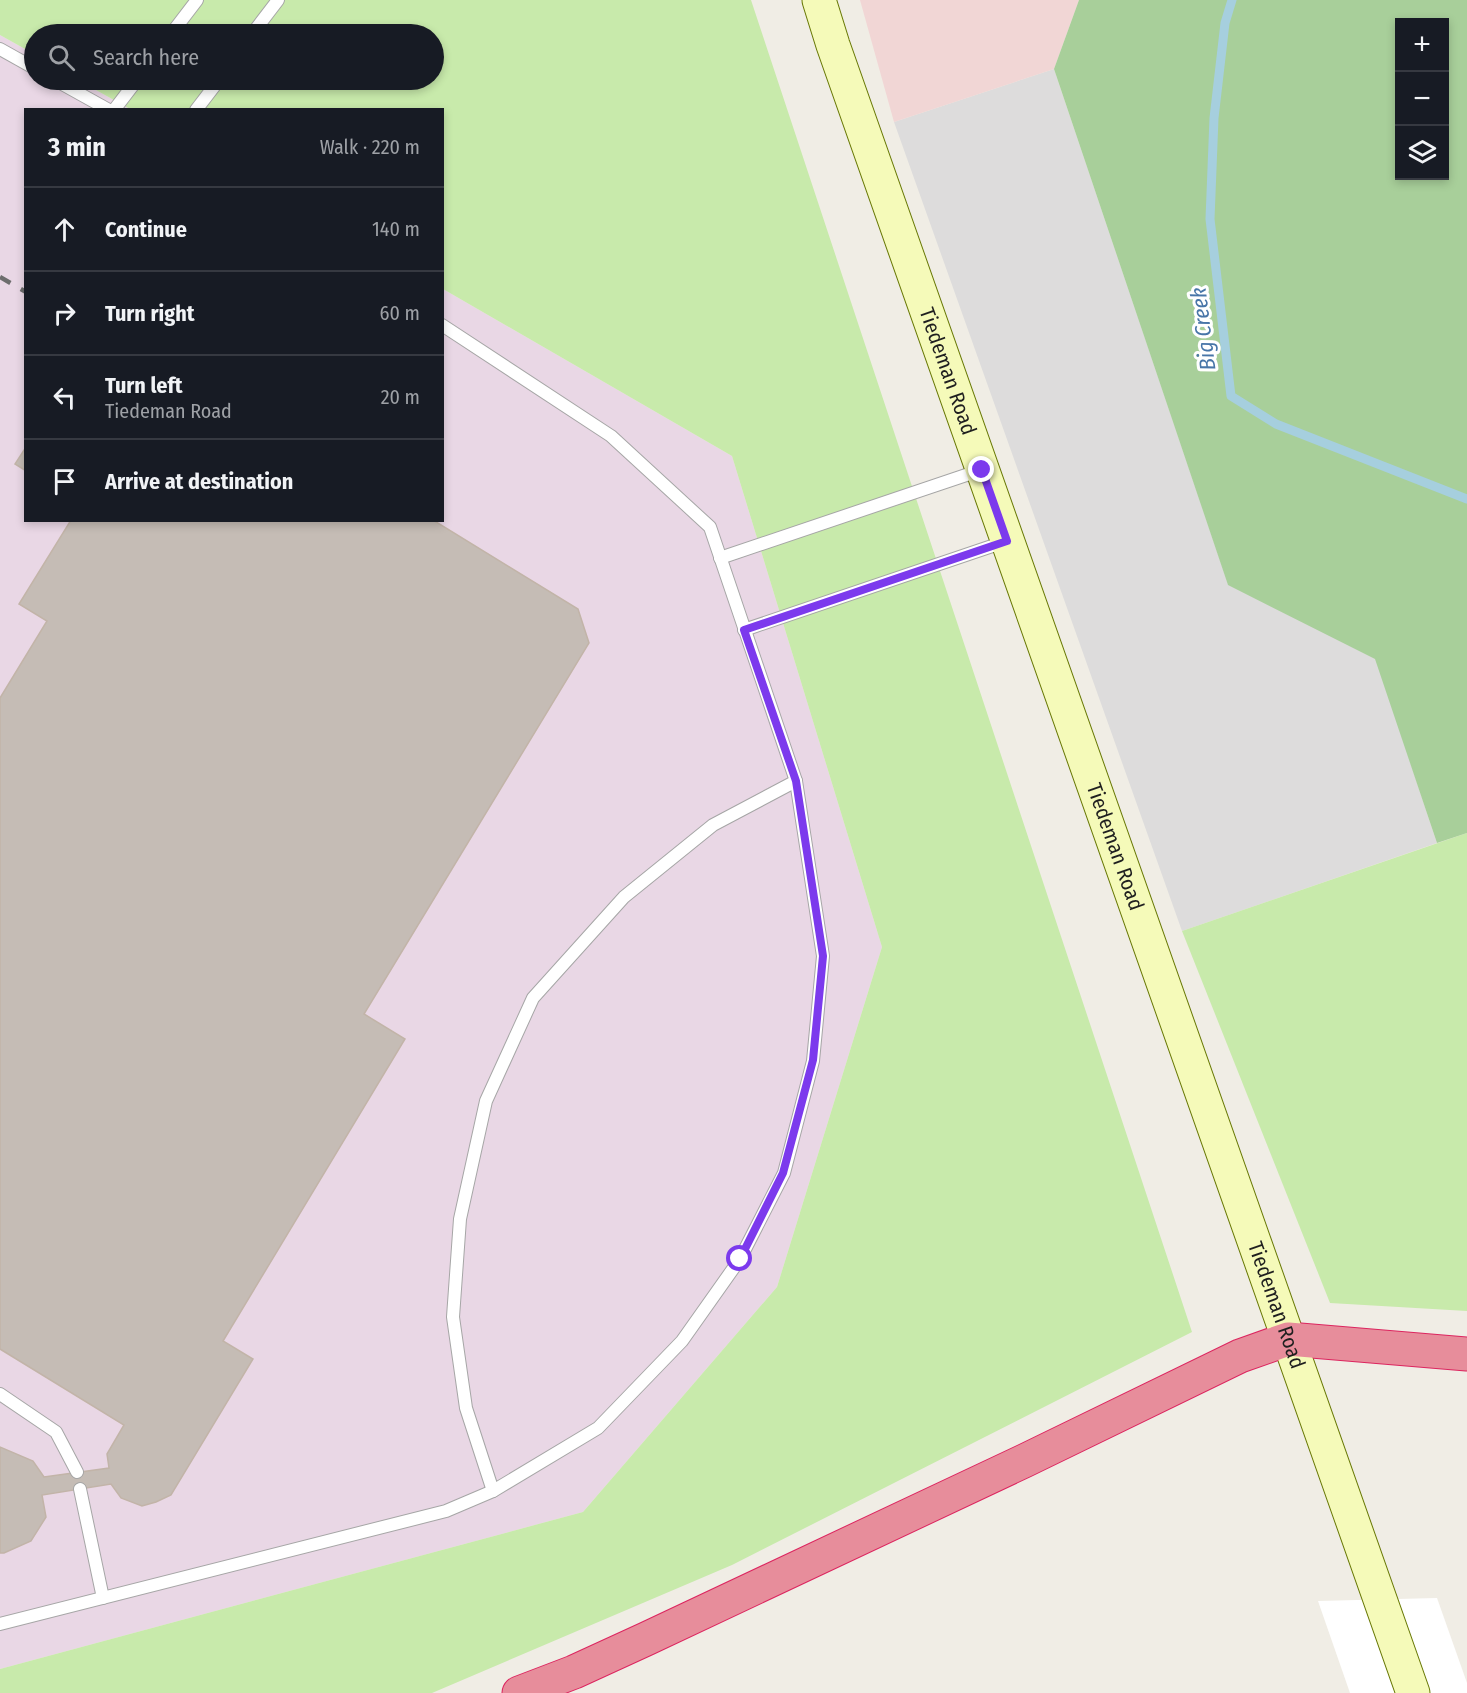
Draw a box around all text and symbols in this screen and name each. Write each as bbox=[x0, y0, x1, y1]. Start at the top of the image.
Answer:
map controls bbox=[1395, 18, 1449, 180]
button: + bbox=[1395, 18, 1449, 72]
search box bbox=[24, 24, 444, 90]
icon: search bbox=[45, 41, 78, 74]
text: Search here bbox=[93, 44, 199, 71]
button: − bbox=[1395, 72, 1449, 126]
button: layers bbox=[1395, 126, 1449, 180]
text: 3 min bbox=[48, 132, 106, 163]
text: Walk · 220 m bbox=[320, 135, 420, 159]
icon: ahead bbox=[48, 213, 81, 246]
text: Continue bbox=[105, 216, 187, 243]
text: 140 m bbox=[372, 217, 420, 241]
water label: Big Creek bbox=[1184, 286, 1221, 372]
icon: right bbox=[48, 297, 81, 330]
text: Turn right bbox=[105, 300, 194, 327]
text: 60 m bbox=[380, 301, 420, 325]
street label: Tiedeman Road bbox=[913, 304, 982, 438]
text: Turn left bbox=[105, 372, 183, 399]
icon: left bbox=[48, 381, 81, 414]
text: 20 m bbox=[381, 385, 420, 409]
text: Tiedeman Road bbox=[105, 399, 232, 423]
route end bbox=[968, 456, 994, 482]
icon: arrive bbox=[48, 465, 81, 498]
text: Arrive at destination bbox=[105, 468, 293, 495]
street label: Tiedeman Road bbox=[1081, 780, 1149, 914]
street label: Tiedeman Road bbox=[1242, 1238, 1311, 1372]
route start bbox=[726, 1245, 752, 1271]

